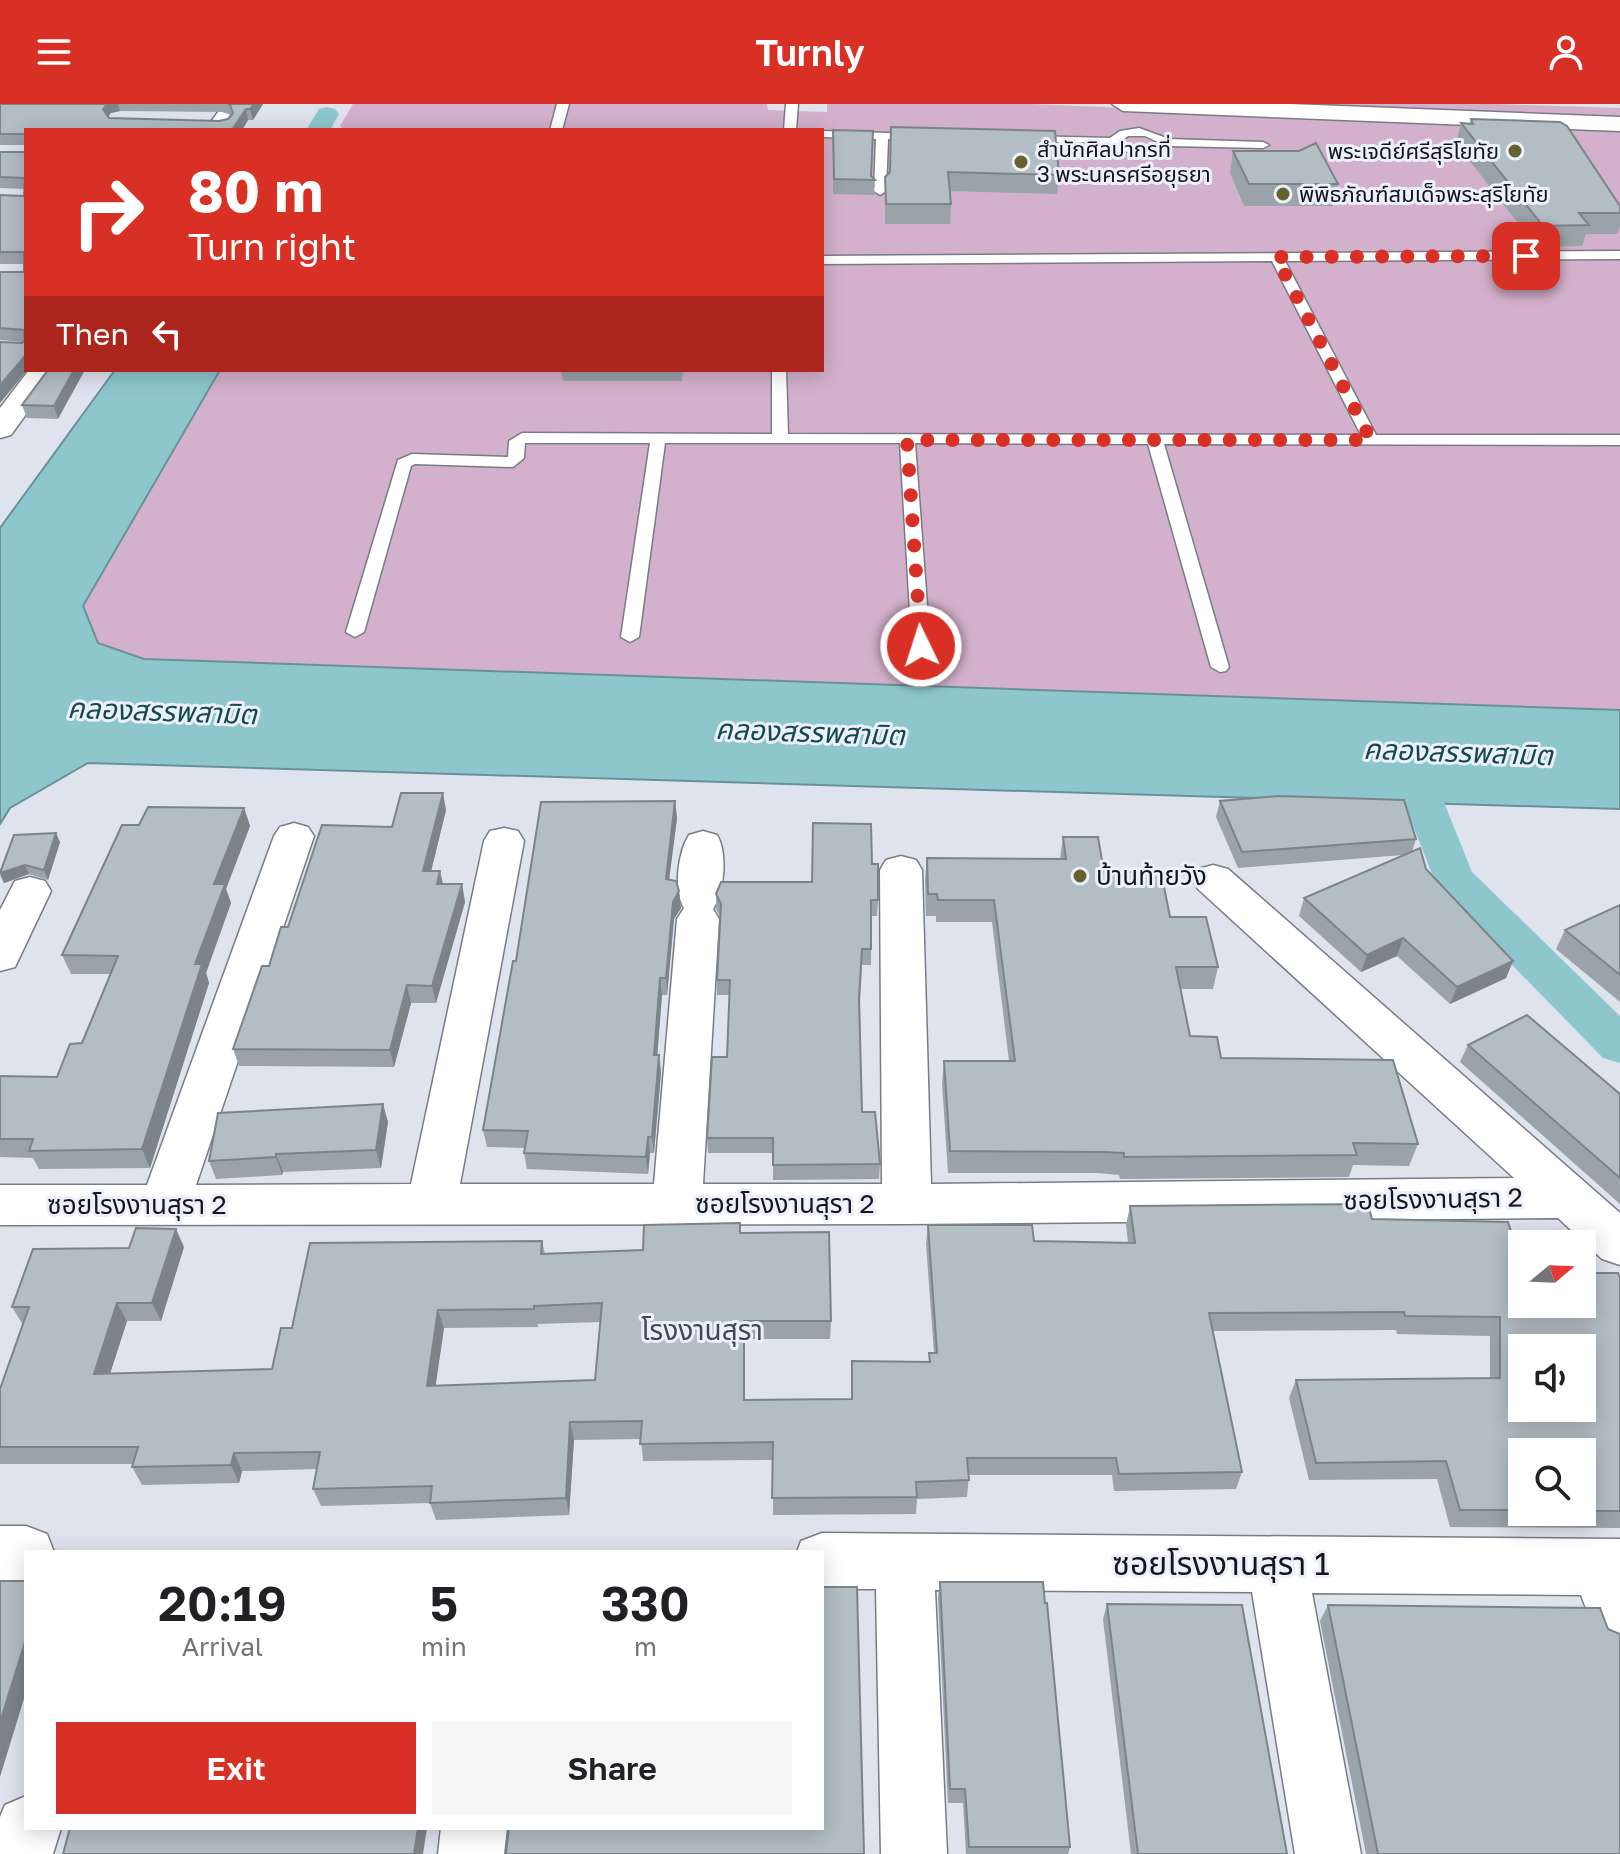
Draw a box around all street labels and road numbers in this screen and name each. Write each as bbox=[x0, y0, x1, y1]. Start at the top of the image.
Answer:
street label: ซอยโรงงานสุรา 2 bbox=[1343, 1181, 1523, 1217]
street label: ซอยโรงงานสุรา 2 bbox=[695, 1188, 875, 1220]
street label: ซอยโรงงานสุรา 2 bbox=[47, 1189, 227, 1221]
street label: ซอยโรงงานสุรา 1 bbox=[1112, 1544, 1330, 1583]

